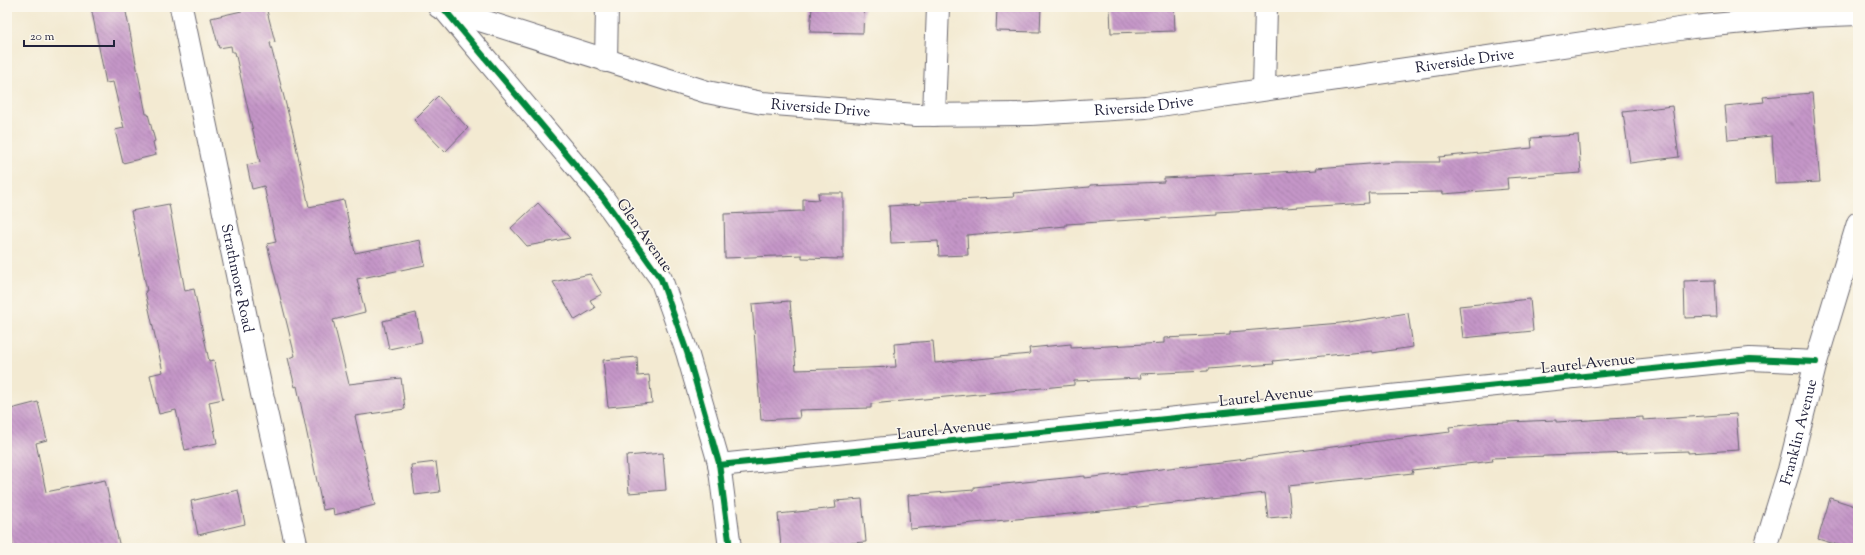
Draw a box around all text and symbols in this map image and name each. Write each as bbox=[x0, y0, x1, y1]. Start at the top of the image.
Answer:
scale bar bbox=[24, 22, 114, 48]
text: 20 m bbox=[30, 28, 55, 46]
street label: Riverside Drive bbox=[1414, 44, 1516, 79]
street label: Riverside Drive bbox=[1094, 91, 1195, 122]
street label: Riverside Drive bbox=[770, 95, 871, 123]
street label: Glen Avenue bbox=[611, 195, 677, 277]
street label: Strathmore Road bbox=[215, 222, 258, 335]
street label: Laurel Avenue bbox=[1540, 349, 1636, 380]
street label: Franklin Avenue bbox=[1776, 377, 1823, 488]
street label: Laurel Avenue bbox=[1218, 382, 1314, 413]
street label: Laurel Avenue bbox=[896, 415, 992, 446]

